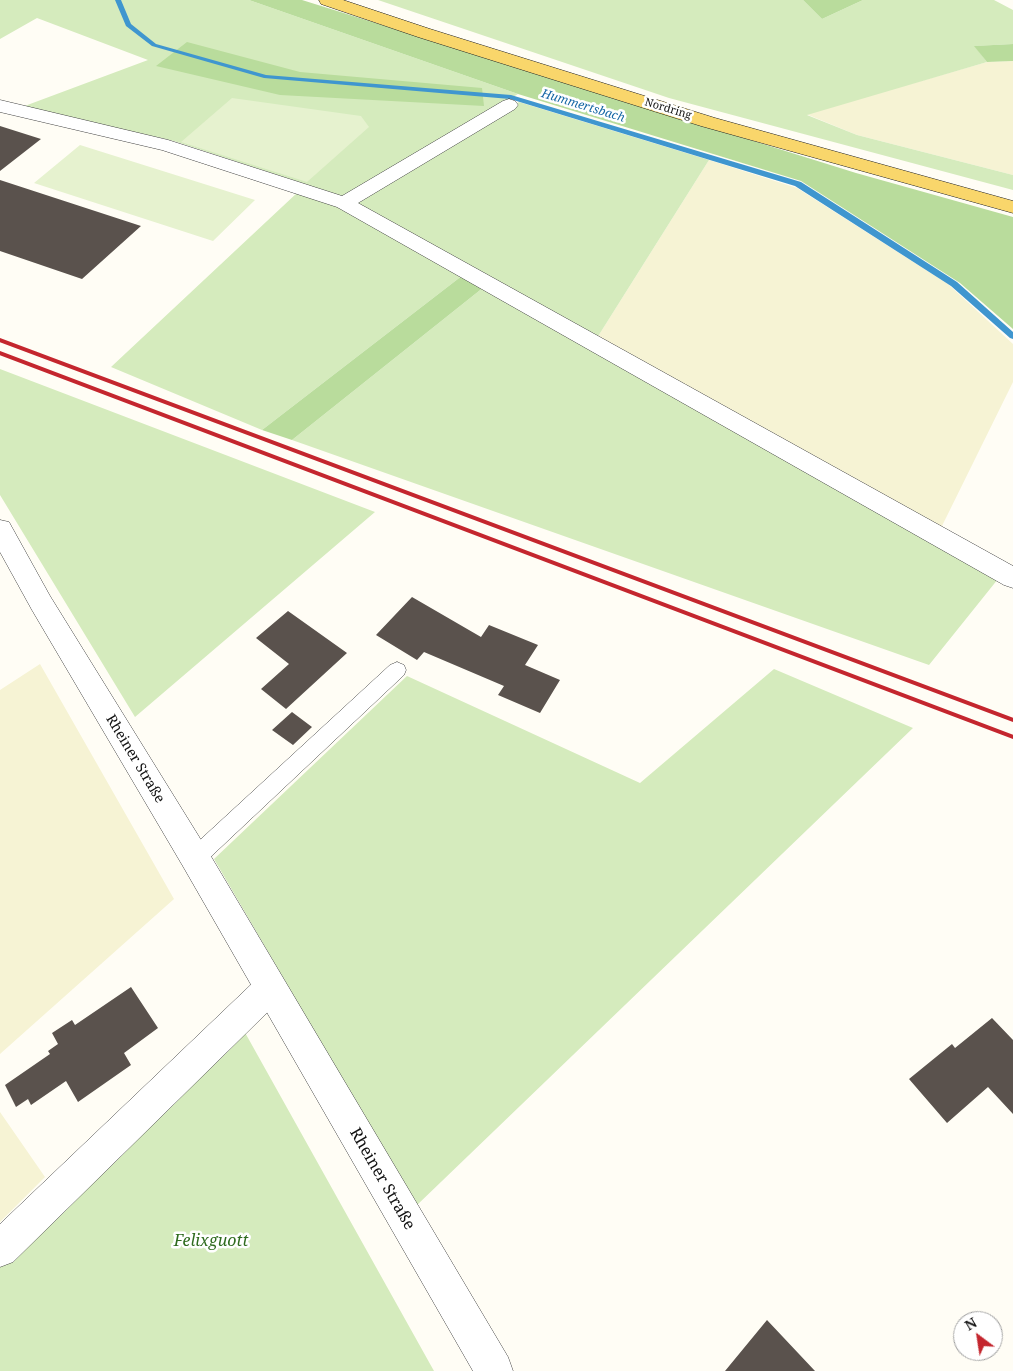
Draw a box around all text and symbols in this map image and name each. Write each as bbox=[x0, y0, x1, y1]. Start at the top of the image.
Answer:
water label: Hummertsbach bbox=[540, 86, 626, 126]
street label: Nordring bbox=[643, 96, 693, 122]
street label: Rheiner Straße bbox=[102, 712, 168, 806]
street label: Rheiner Straße bbox=[345, 1125, 419, 1233]
park label: Felixguott bbox=[174, 1231, 248, 1251]
north arrow bbox=[953, 1311, 1003, 1361]
text: N bbox=[961, 1313, 980, 1335]

